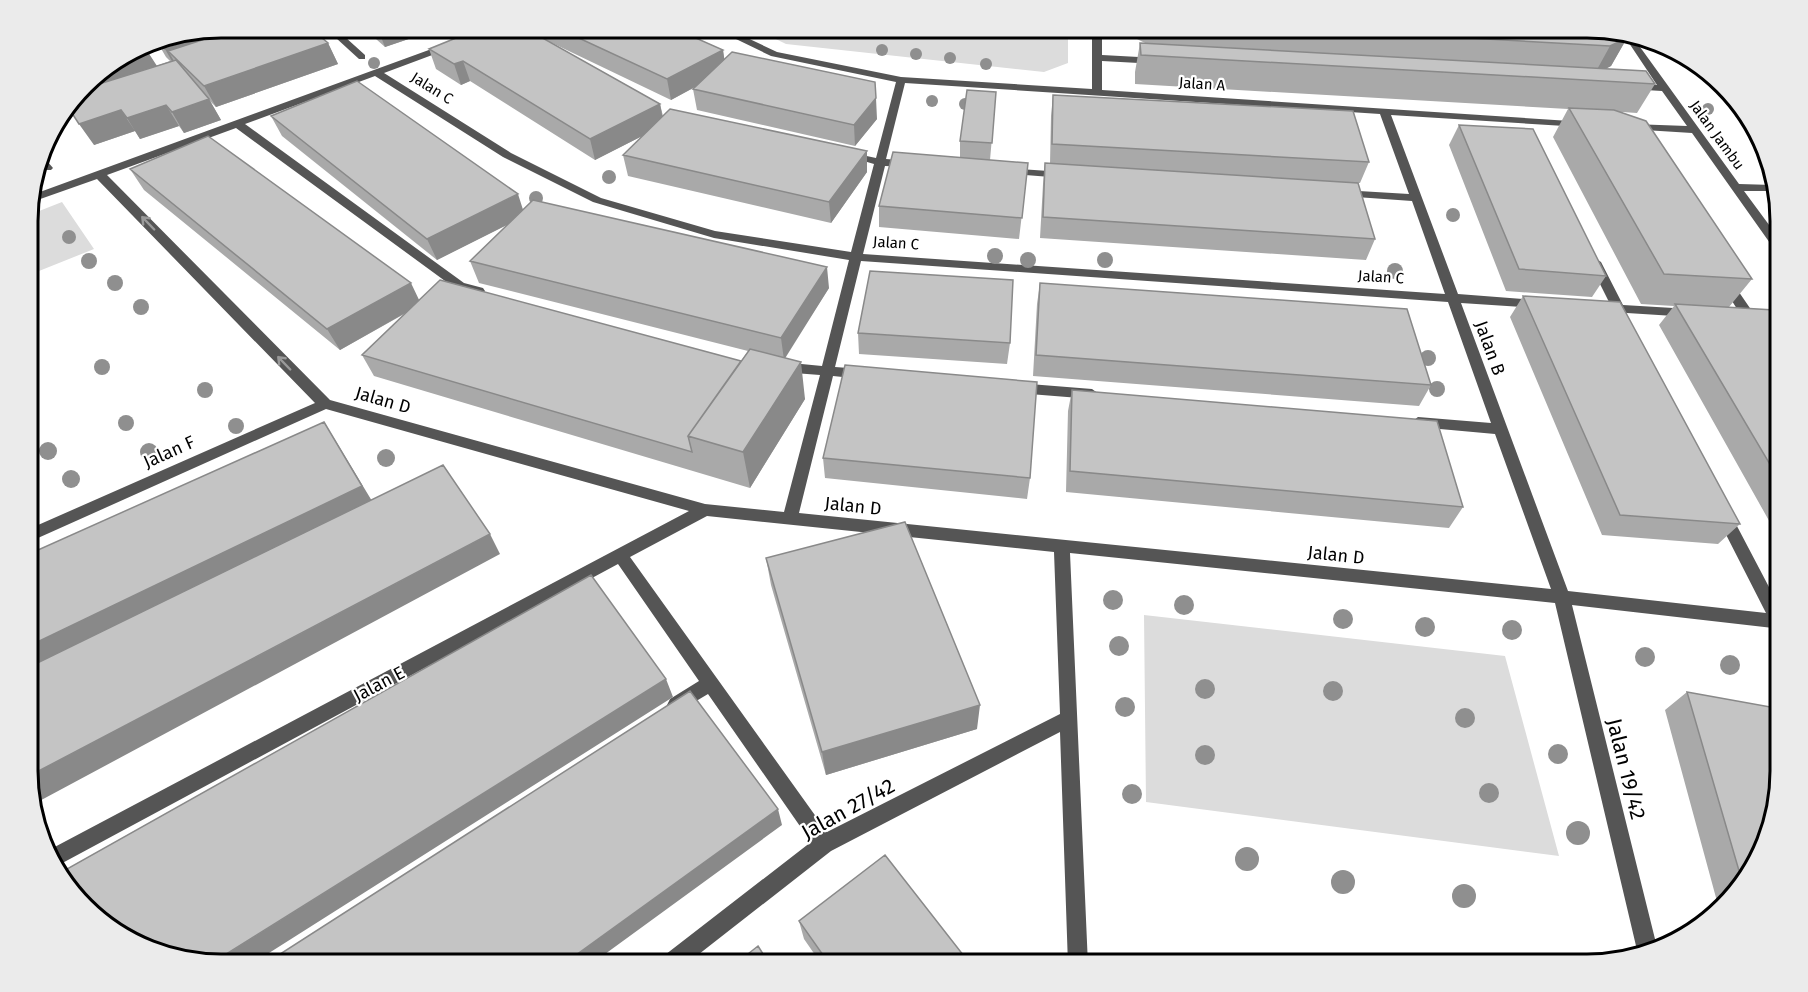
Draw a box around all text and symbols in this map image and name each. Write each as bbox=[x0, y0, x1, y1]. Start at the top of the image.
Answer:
street label: Jalan C bbox=[408, 68, 457, 108]
street label: Jalan A bbox=[1178, 73, 1226, 95]
street label: Jalan Jambu bbox=[1686, 97, 1748, 173]
one-way arrow bbox=[140, 216, 155, 231]
street label: Jalan C bbox=[872, 232, 920, 254]
street label: Jalan C bbox=[1357, 266, 1405, 288]
street label: Jalan B bbox=[1470, 318, 1510, 378]
one-way arrow bbox=[277, 355, 292, 370]
street label: Jalan D bbox=[353, 382, 413, 418]
street label: Jalan F bbox=[140, 431, 198, 473]
street label: Jalan D bbox=[824, 492, 882, 520]
street label: Jalan D bbox=[1307, 541, 1365, 569]
street label: Jalan E bbox=[350, 661, 408, 707]
street label: Jalan 19/42 bbox=[1601, 716, 1651, 822]
street label: Jalan 27/42 bbox=[797, 773, 899, 845]

